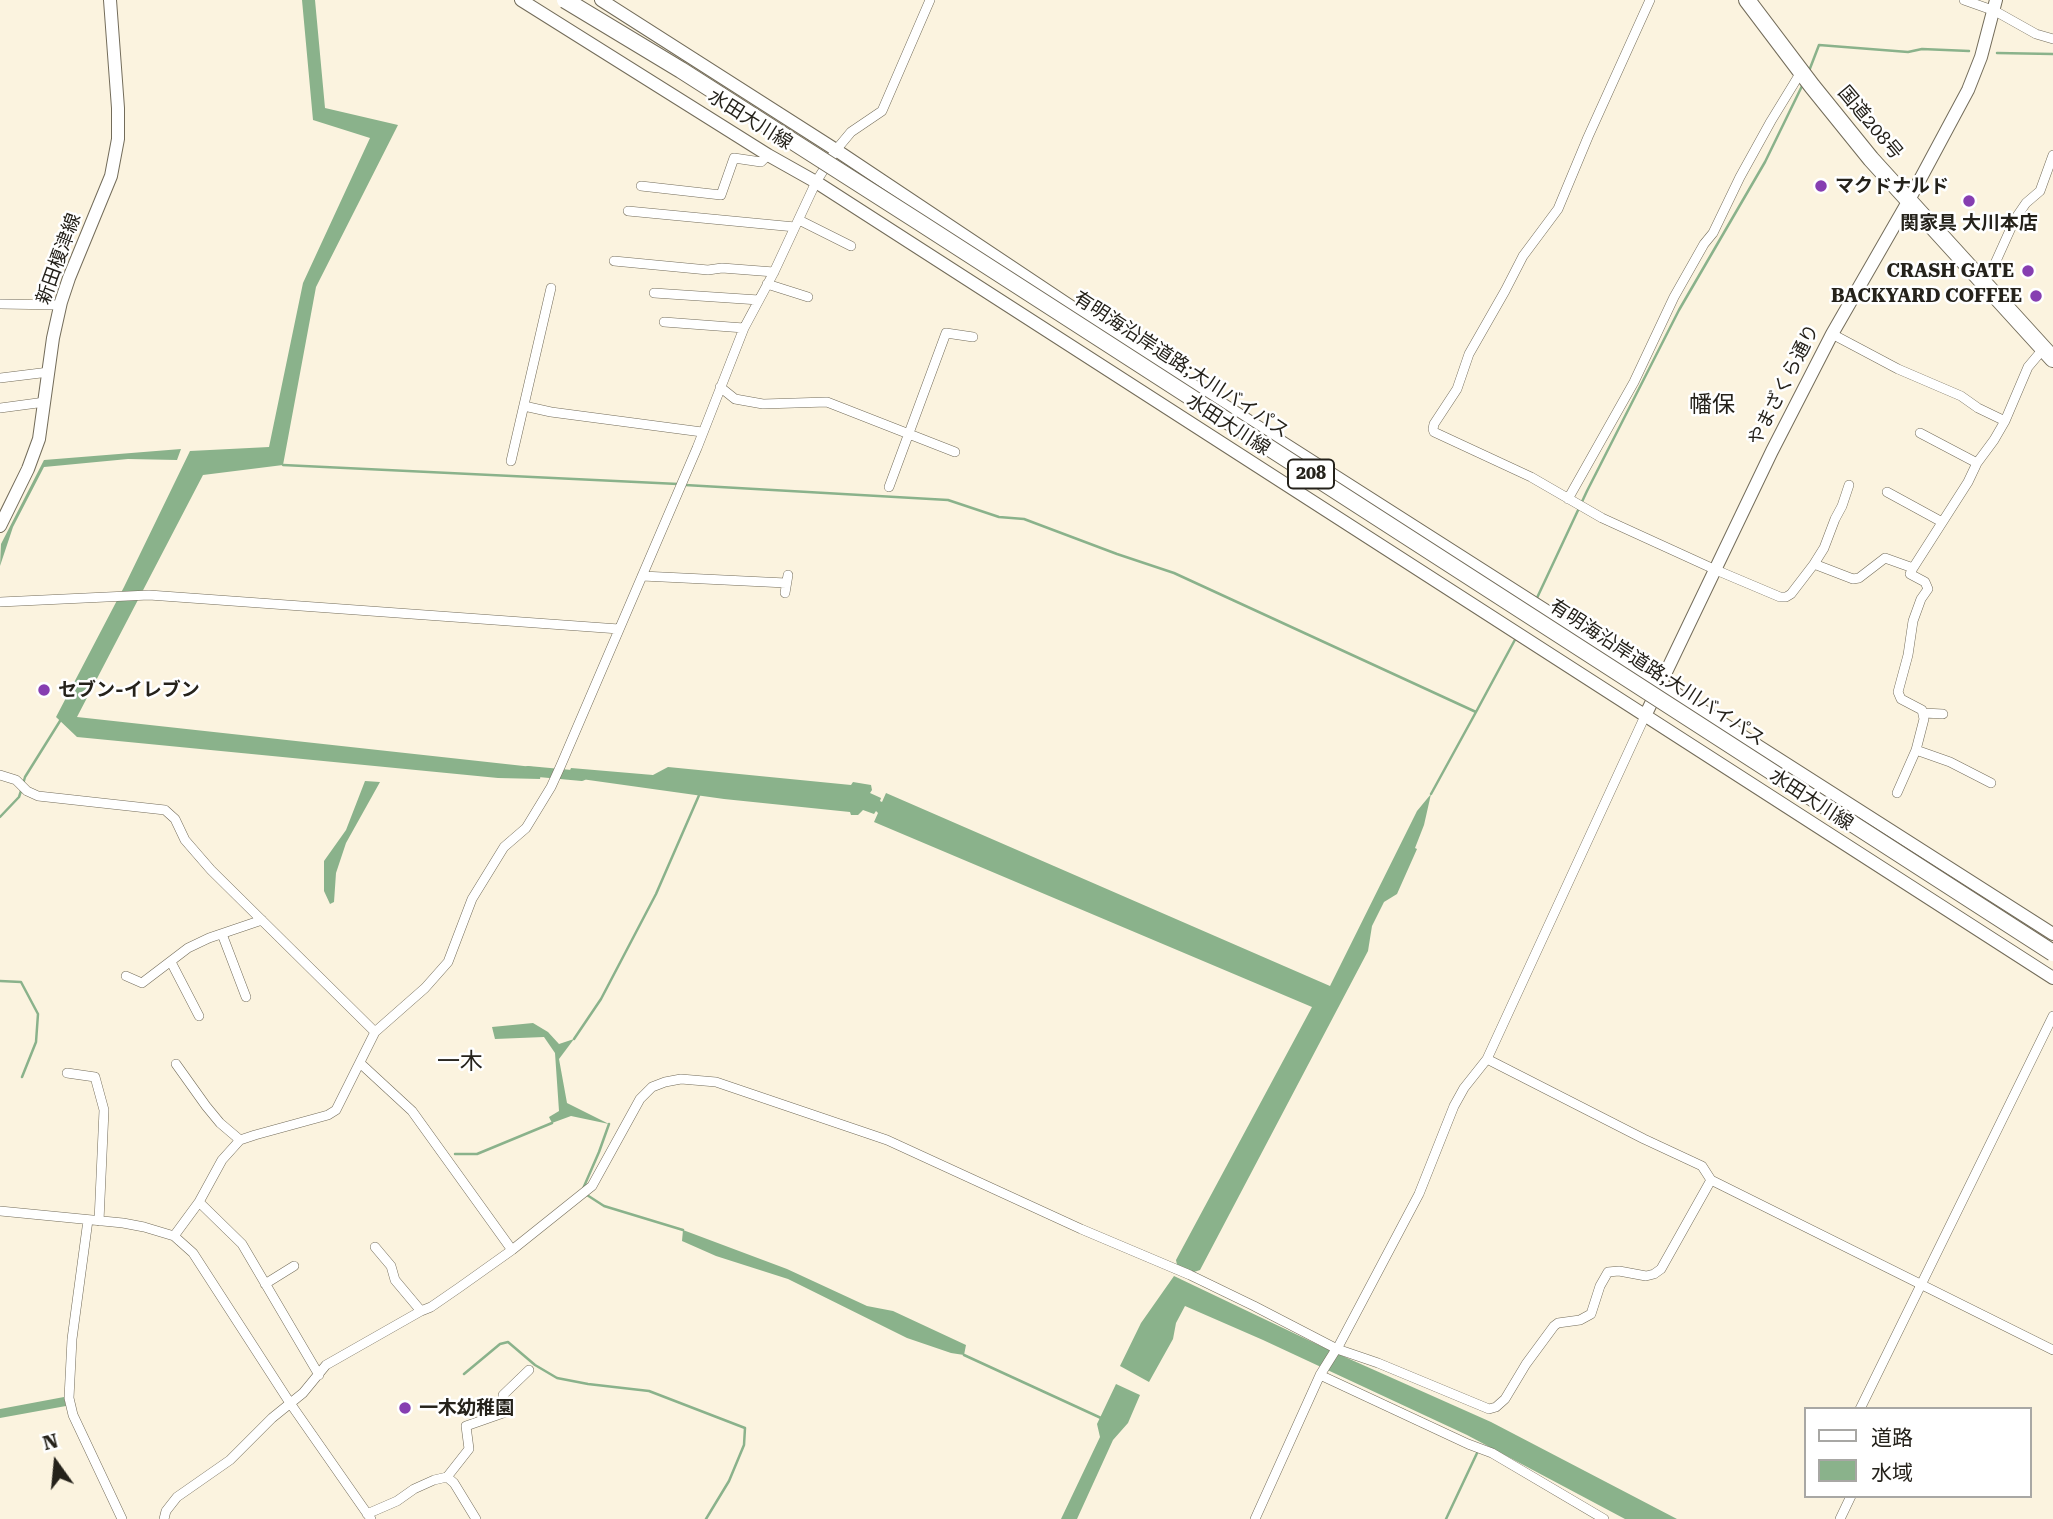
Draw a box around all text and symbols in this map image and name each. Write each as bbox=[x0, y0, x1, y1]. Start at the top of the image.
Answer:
street label: 国道208号 bbox=[1833, 82, 1907, 164]
street label: 水田大川線 bbox=[704, 85, 796, 155]
place label: マクドナルド bbox=[1835, 175, 1949, 197]
marker: マクドナルド bbox=[1813, 178, 1829, 194]
marker: 関家具 大川本店 bbox=[1961, 193, 1977, 209]
street label: 新田榎津線 bbox=[32, 210, 86, 308]
place label: 関家具 大川本店 bbox=[1900, 212, 2038, 234]
place label: CRASH GATE bbox=[1887, 260, 2014, 282]
marker: CRASH GATE bbox=[2020, 263, 2036, 279]
place label: BACKYARD COFFEE bbox=[1831, 285, 2022, 307]
street label: 有明海沿岸道路;大川バイパス bbox=[1069, 287, 1293, 443]
marker: BACKYARD COFFEE bbox=[2028, 288, 2044, 304]
street label: やまざくら通り bbox=[1744, 321, 1824, 449]
street label: 水田大川線 bbox=[1182, 390, 1274, 460]
district label: 幡保 bbox=[1689, 391, 1735, 419]
road number: 208 bbox=[1288, 460, 1334, 488]
street label: 有明海沿岸道路;大川バイパス bbox=[1545, 595, 1769, 751]
place label: セブン-イレブン bbox=[58, 679, 200, 701]
marker: セブン-イレブン bbox=[36, 682, 52, 698]
street label: 水田大川線 bbox=[1765, 765, 1857, 835]
district label: 一木 bbox=[437, 1048, 483, 1076]
place label: 一木幼稚園 bbox=[419, 1397, 514, 1419]
marker: 一木幼稚園 bbox=[397, 1400, 413, 1416]
legend bbox=[1804, 1407, 2032, 1498]
text: 道路 bbox=[1871, 1426, 1913, 1450]
north arrow bbox=[21, 1428, 91, 1498]
text: N bbox=[40, 1429, 60, 1455]
text: 水域 bbox=[1871, 1461, 1913, 1485]

